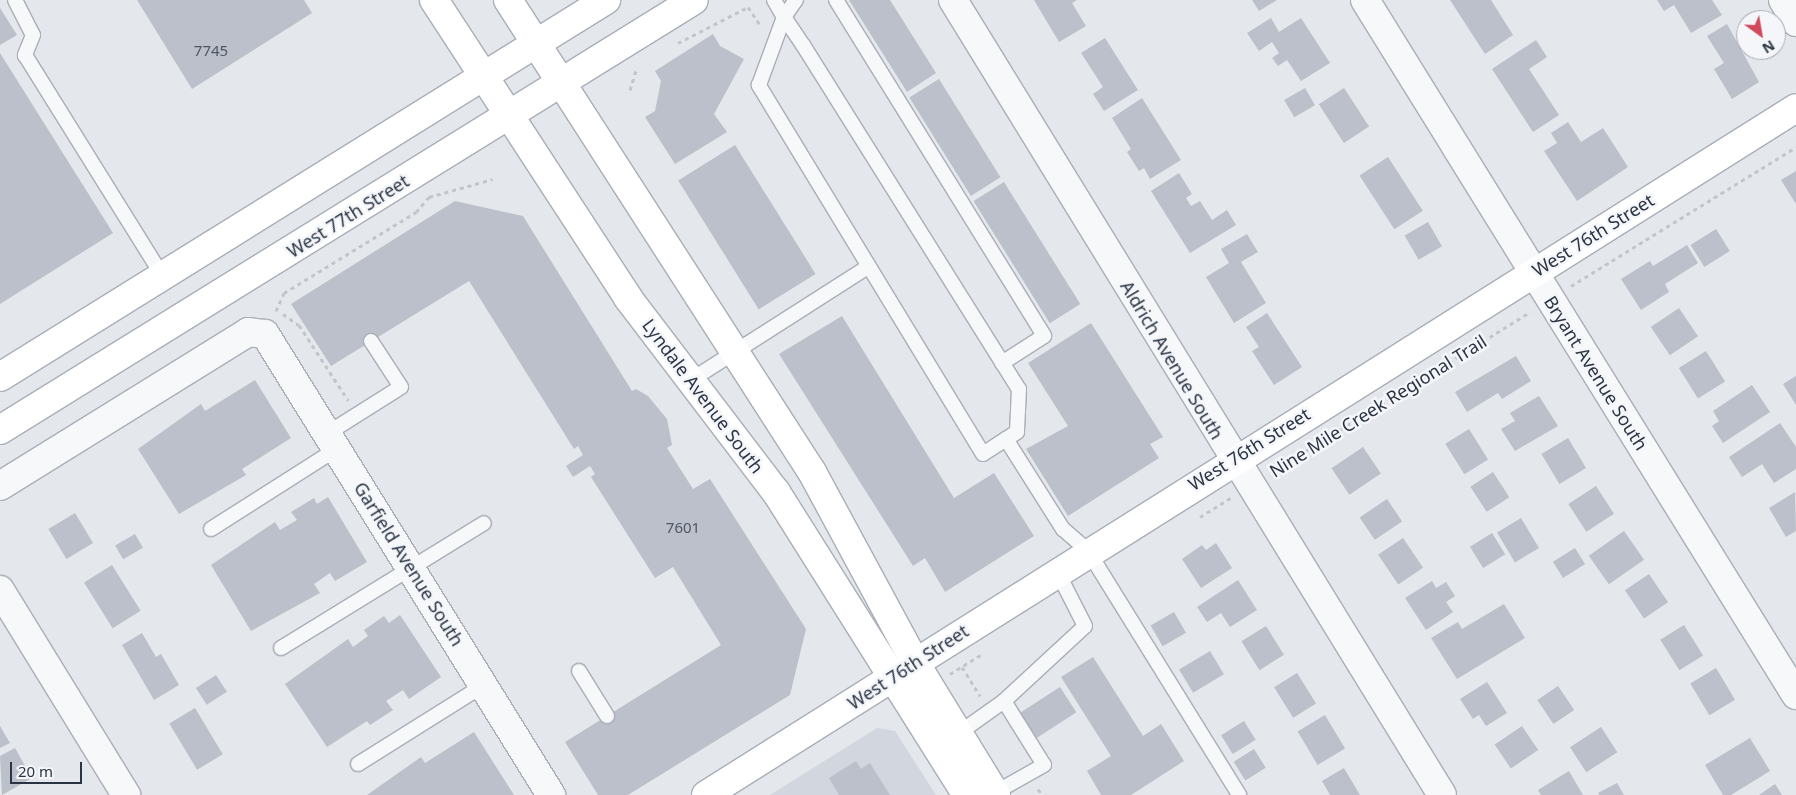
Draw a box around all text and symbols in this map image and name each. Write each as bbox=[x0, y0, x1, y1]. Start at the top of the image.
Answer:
north arrow bbox=[1736, 10, 1786, 60]
text: N bbox=[1759, 36, 1779, 58]
house number: 7745 bbox=[194, 42, 228, 60]
street label: West 77th Street bbox=[283, 170, 413, 262]
street label: West 76th Street bbox=[1528, 189, 1658, 281]
street label: Aldrich Avenue South bbox=[1116, 277, 1228, 443]
street label: Bryant Avenue South bbox=[1540, 292, 1652, 454]
street label: Lyndale Avenue South bbox=[638, 315, 768, 477]
street label: Nine Mile Creek Regional Trail bbox=[1265, 330, 1491, 482]
street label: West 76th Street bbox=[1184, 403, 1314, 495]
street label: Garfield Avenue South bbox=[350, 478, 468, 650]
house number: 7601 bbox=[666, 519, 700, 537]
street label: West 76th Street bbox=[844, 620, 972, 714]
scale bar bbox=[12, 752, 85, 784]
text: 20 m bbox=[18, 761, 53, 781]

